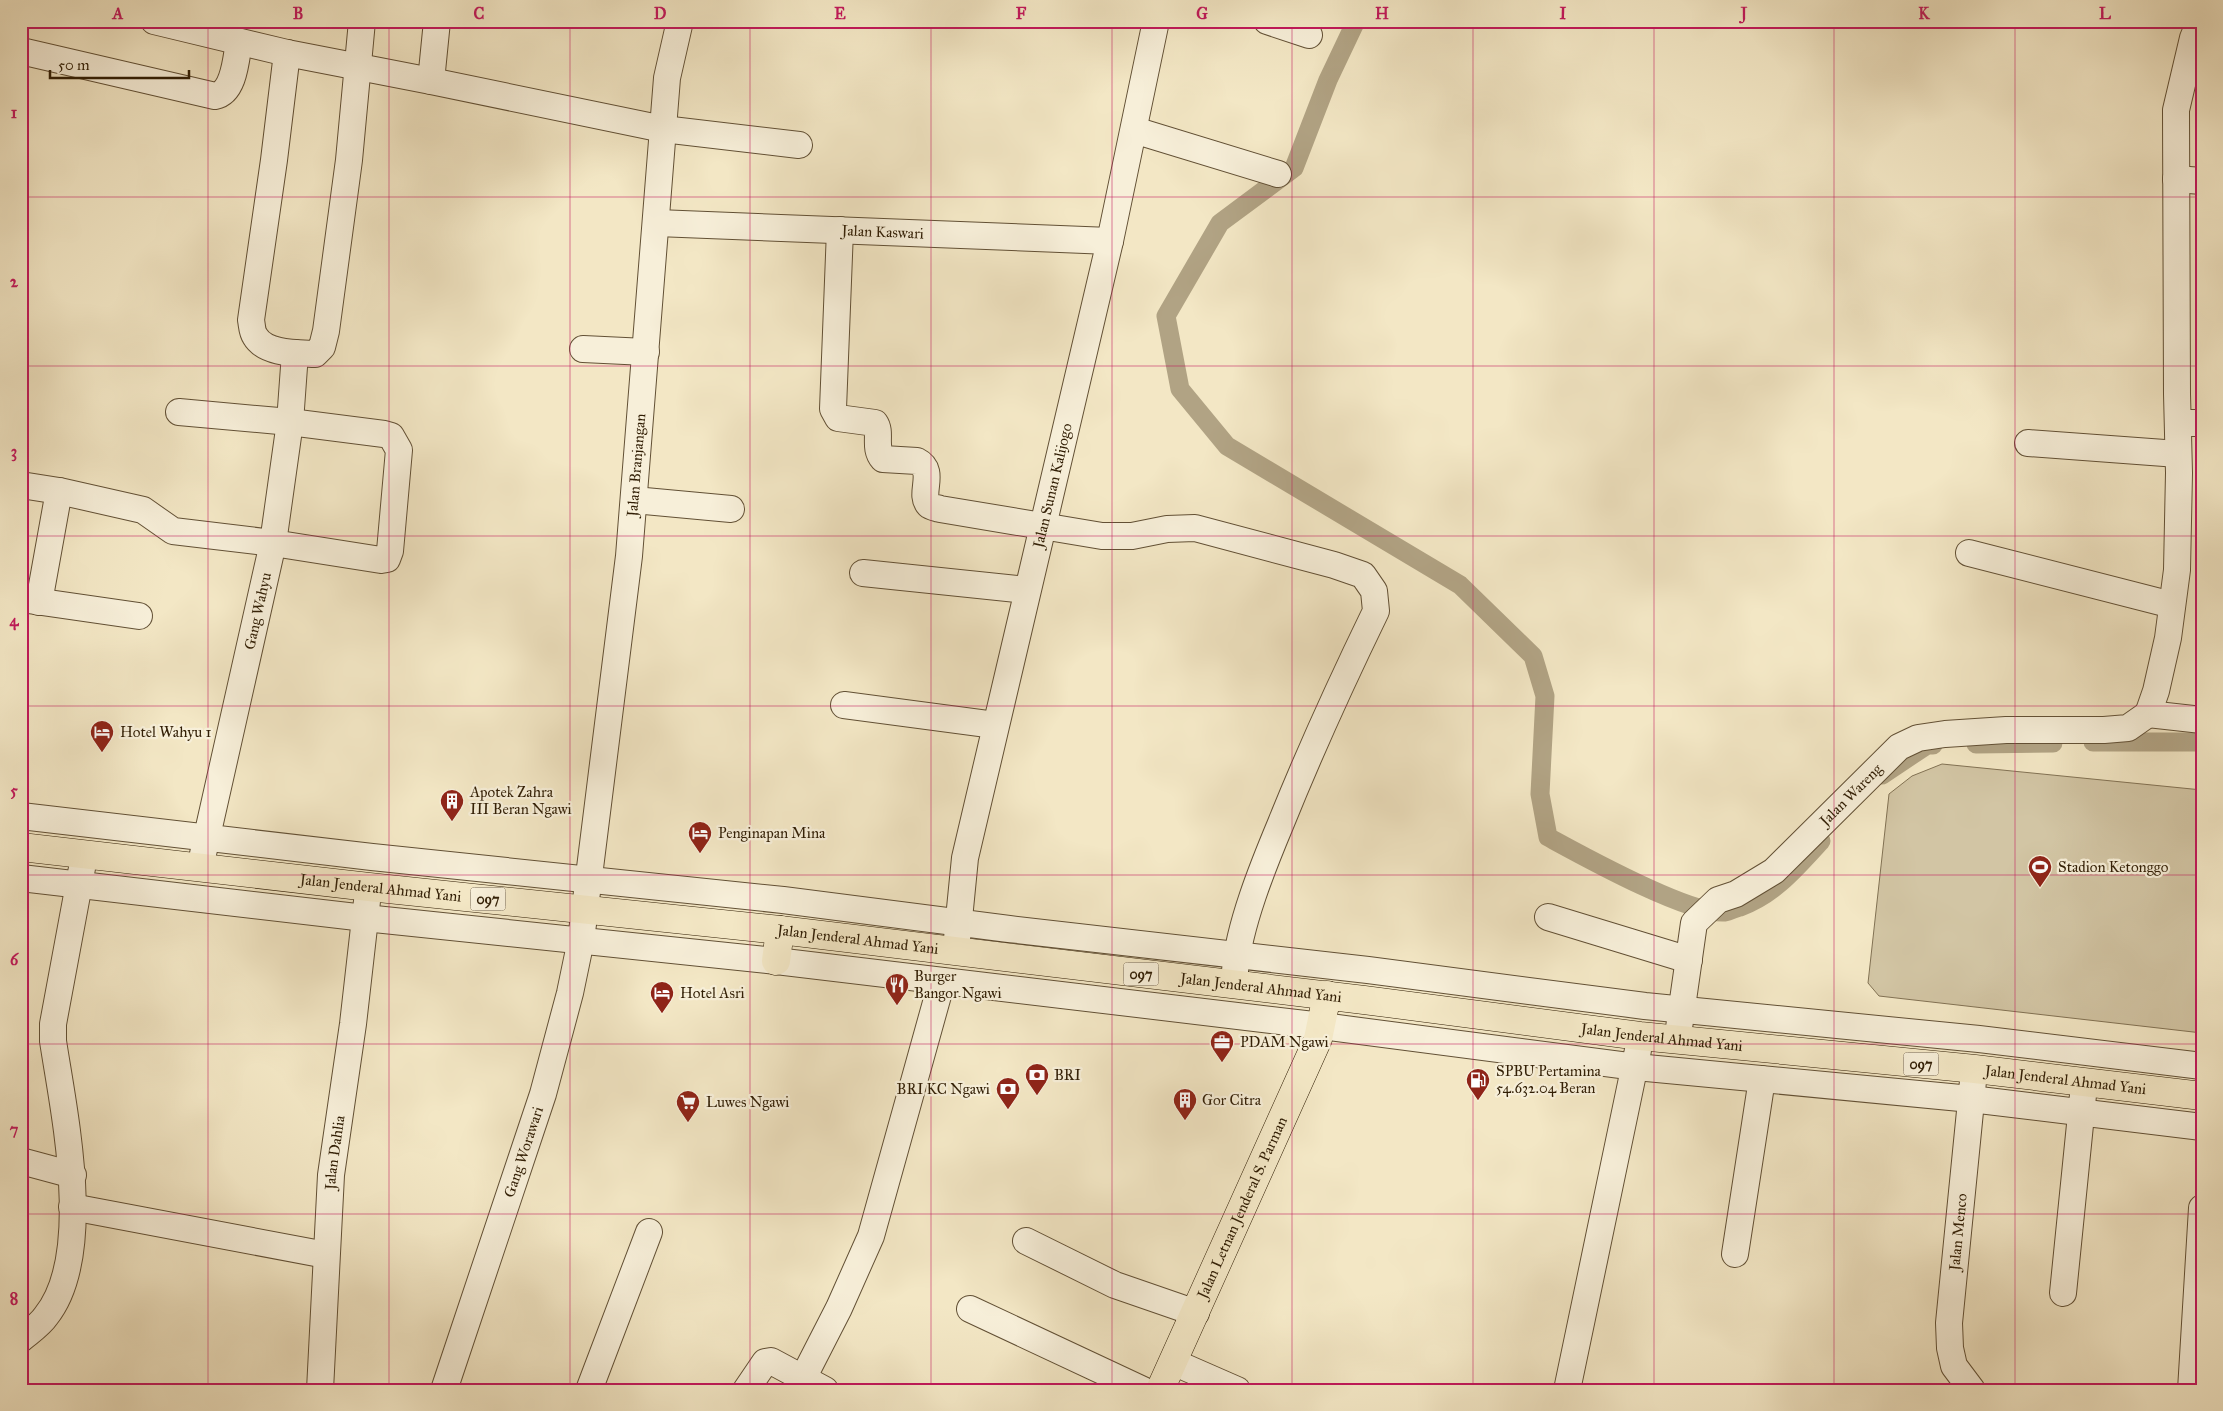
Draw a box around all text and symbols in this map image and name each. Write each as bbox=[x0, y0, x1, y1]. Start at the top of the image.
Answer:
text: A bbox=[112, 4, 124, 23]
text: B bbox=[293, 4, 303, 23]
text: C bbox=[474, 4, 485, 23]
text: D bbox=[654, 4, 667, 23]
text: E bbox=[834, 4, 846, 23]
text: F bbox=[1016, 4, 1027, 23]
text: G bbox=[1196, 4, 1208, 23]
text: H bbox=[1375, 4, 1389, 23]
text: I bbox=[1560, 4, 1567, 23]
text: J bbox=[1739, 4, 1748, 24]
text: K bbox=[1918, 4, 1930, 23]
text: L bbox=[2099, 4, 2111, 23]
scale bar bbox=[50, 48, 189, 80]
text: 50 m bbox=[58, 56, 90, 74]
text: 1 bbox=[11, 103, 18, 122]
street label: Jalan Kaswari bbox=[839, 221, 924, 243]
text: 2 bbox=[10, 272, 19, 291]
street label: Jalan Branjangan bbox=[623, 413, 649, 519]
street label: Jalan Sunan Kalijogo bbox=[1029, 421, 1076, 552]
text: 3 bbox=[11, 442, 17, 462]
street label: Gang Wahyu bbox=[240, 571, 275, 651]
text: 4 bbox=[10, 611, 20, 631]
hotel icon: Hotel Wahyu 1 bbox=[89, 719, 115, 753]
place label: Hotel Wahyu 1 bbox=[120, 723, 211, 741]
street label: Jalan Wareng bbox=[1815, 759, 1887, 832]
text: 5 bbox=[10, 781, 18, 800]
place label: Apotek Zahra III Beran Ngawi bbox=[469, 783, 572, 818]
building icon: Apotek Zahra III Beran Ngawi bbox=[439, 788, 465, 822]
hotel icon: Penginapan Mina bbox=[687, 820, 713, 854]
place label: Penginapan Mina bbox=[718, 824, 826, 842]
sports icon: Stadion Ketonggo bbox=[2027, 854, 2053, 888]
place label: Stadion Ketonggo bbox=[2058, 858, 2169, 876]
street label: Jalan Jenderal Ahmad Yani bbox=[297, 870, 462, 906]
road number: 097 bbox=[470, 888, 506, 911]
street label: Jalan Jenderal Ahmad Yani bbox=[774, 921, 940, 958]
text: 6 bbox=[10, 950, 19, 969]
road number: 097 bbox=[1124, 962, 1158, 986]
place label: Burger Bangor Ngawi bbox=[914, 967, 1002, 1002]
street label: Jalan Jenderal Ahmad Yani bbox=[1177, 969, 1343, 1006]
restaurant icon: Burger Bangor Ngawi bbox=[884, 972, 910, 1006]
hotel icon: Hotel Asri bbox=[649, 980, 675, 1014]
place label: Hotel Asri bbox=[680, 984, 745, 1002]
street label: Jalan Jenderal Ahmad Yani bbox=[1578, 1019, 1744, 1055]
office icon: PDAM Ngawi bbox=[1209, 1029, 1235, 1063]
place label: PDAM Ngawi bbox=[1240, 1033, 1329, 1051]
road number: 097 bbox=[1904, 1052, 1938, 1076]
street label: Jalan Jenderal Ahmad Yani bbox=[1982, 1061, 2147, 1098]
bank icon: BRI bbox=[1024, 1062, 1050, 1096]
place label: SPBU Pertamina 54.632.04 Beran bbox=[1496, 1062, 1602, 1097]
place label: BRI bbox=[1054, 1066, 1081, 1084]
fuel station icon: SPBU Pertamina 54.632.04 Beran bbox=[1465, 1067, 1491, 1101]
bank icon: BRI KC Ngawi bbox=[995, 1076, 1021, 1110]
place label: BRI KC Ngawi bbox=[897, 1080, 990, 1098]
building icon: Gor Citra bbox=[1172, 1087, 1198, 1121]
supermarket icon: Luwes Ngawi bbox=[675, 1089, 701, 1123]
place label: Gor Citra bbox=[1202, 1091, 1262, 1109]
place label: Luwes Ngawi bbox=[706, 1093, 789, 1111]
street label: Gang Worawari bbox=[500, 1104, 547, 1200]
street label: Jalan Dahlia bbox=[321, 1114, 349, 1192]
street label: Jalan Letnan Jenderal S. Parman bbox=[1192, 1114, 1291, 1304]
text: 7 bbox=[10, 1120, 19, 1139]
street label: Jalan Menco bbox=[1945, 1192, 1971, 1273]
text: 8 bbox=[10, 1289, 18, 1308]

